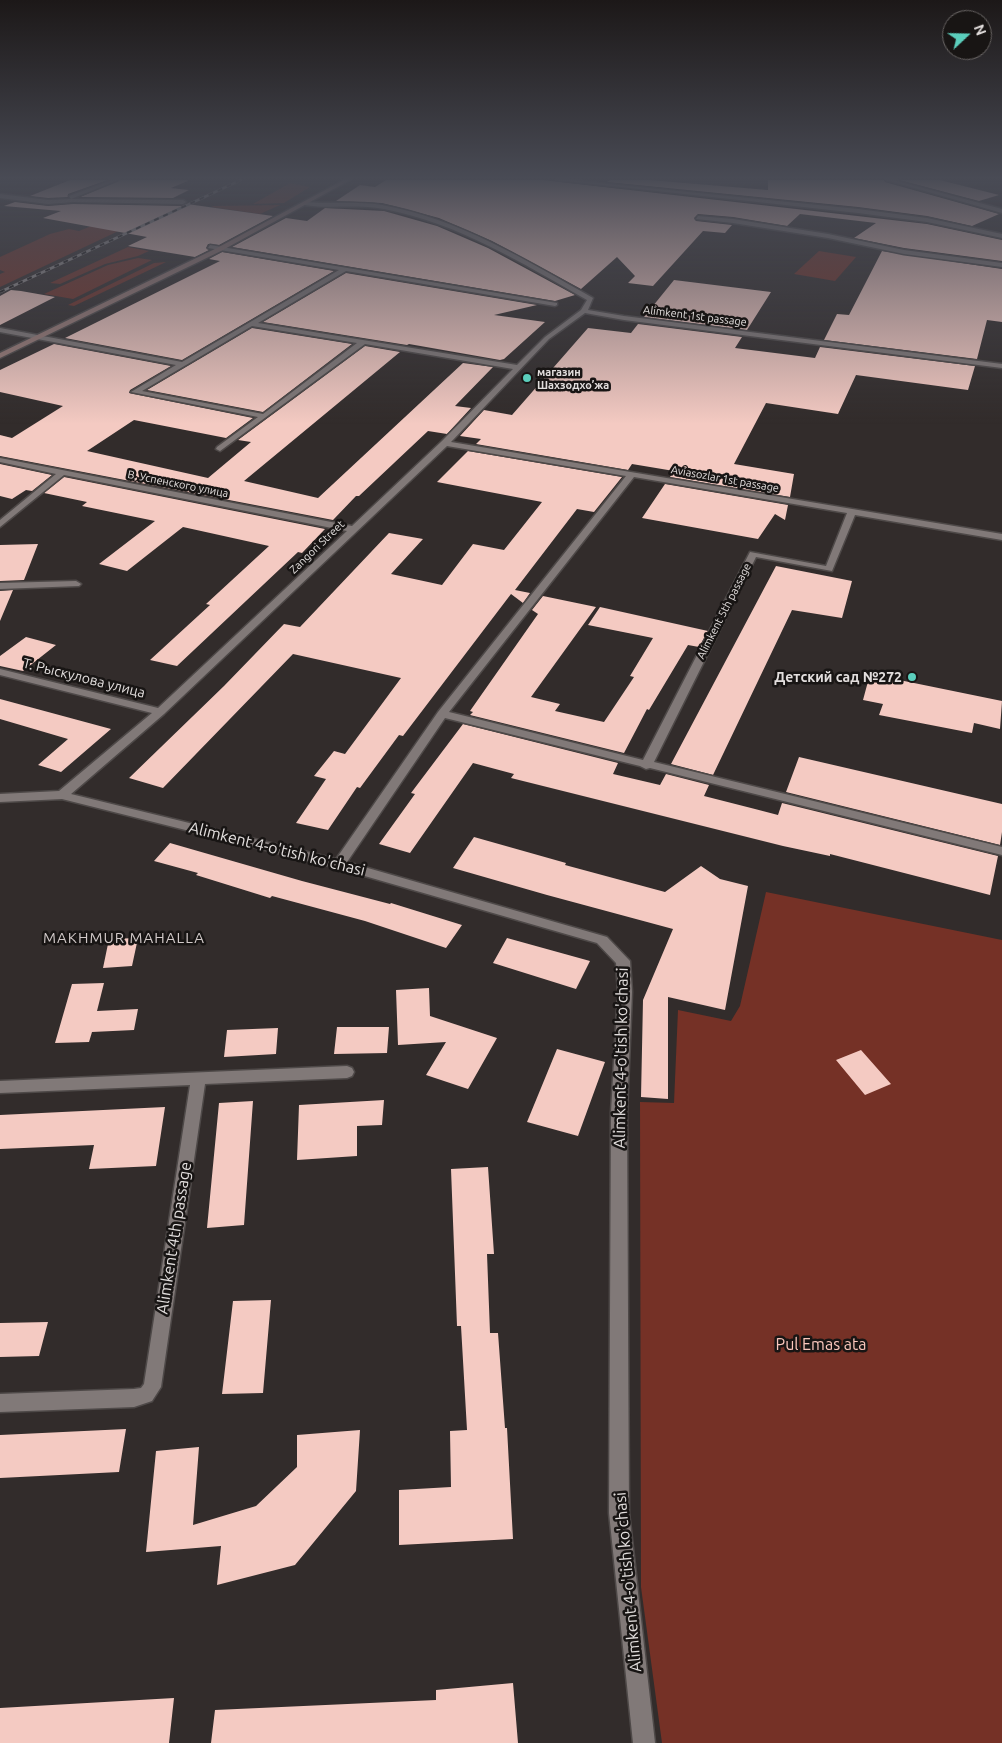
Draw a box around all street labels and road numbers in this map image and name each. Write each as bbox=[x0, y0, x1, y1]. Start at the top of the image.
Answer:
street label: Alimkent 1st passage bbox=[642, 303, 748, 329]
street label: Aviasozlar 1st passage bbox=[670, 463, 780, 495]
street label: В. Успенского улица bbox=[127, 468, 229, 500]
street label: Zangori Street bbox=[287, 518, 347, 576]
street label: Alimkent 5th passage bbox=[694, 561, 754, 661]
street label: Т. Рыскулова улица bbox=[21, 655, 147, 701]
street label: Alimkent 4-o'tish ko'chasi bbox=[187, 818, 367, 880]
street label: Alimkent 4-o'tish ko'chasi bbox=[610, 967, 632, 1149]
street label: Alimkent 4th passage bbox=[152, 1161, 196, 1315]
street label: Alimkent 4-o'tish ko'chasi bbox=[611, 1491, 645, 1673]

